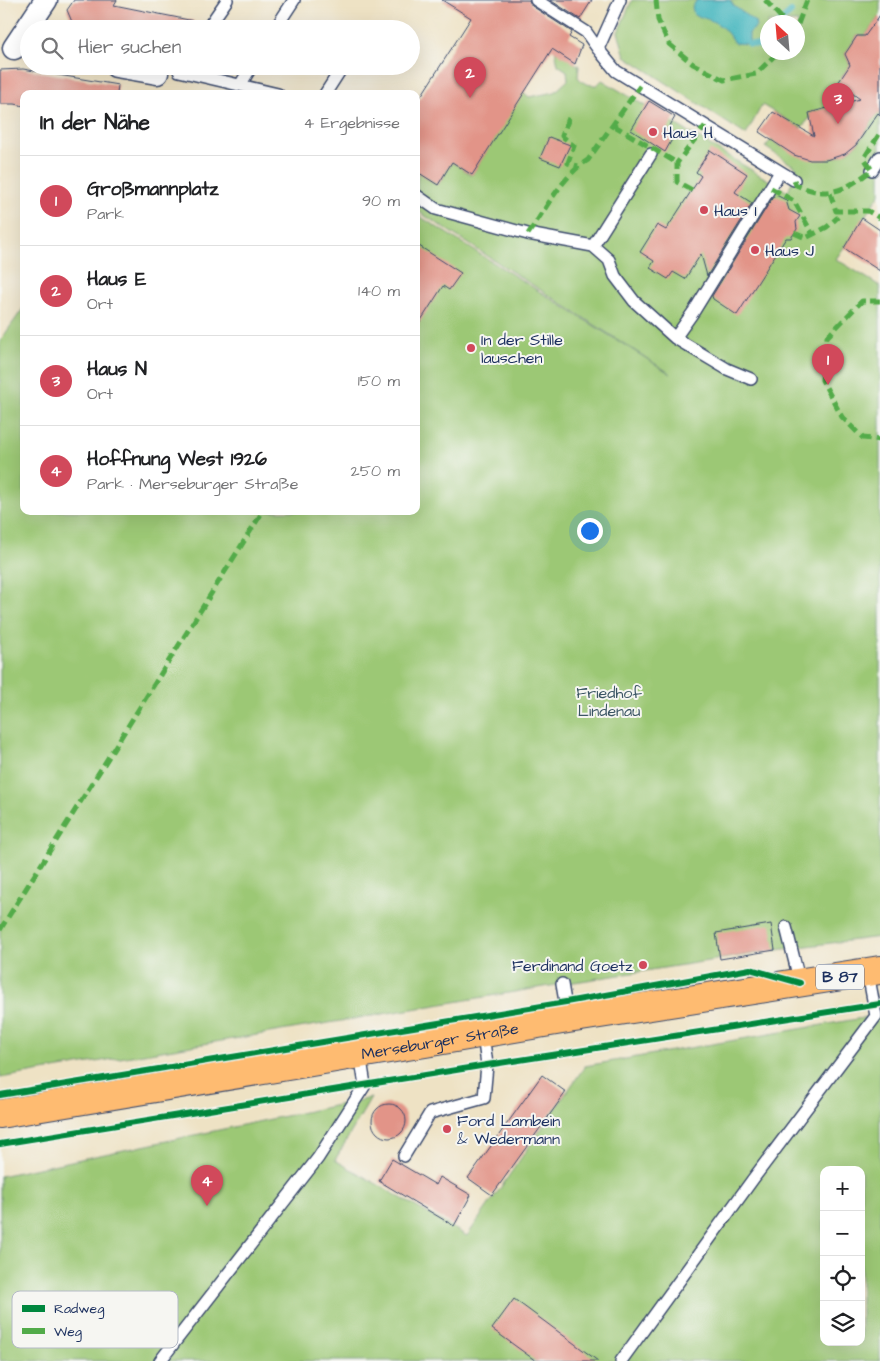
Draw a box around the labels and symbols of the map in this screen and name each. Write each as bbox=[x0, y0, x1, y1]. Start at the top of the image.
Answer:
north arrow bbox=[760, 15, 805, 60]
pin: 2 bbox=[454, 57, 486, 98]
pin: 3 bbox=[822, 83, 854, 124]
place label: Haus H bbox=[663, 122, 713, 144]
marker: Haus H bbox=[647, 126, 659, 138]
place label: Haus I bbox=[714, 200, 757, 222]
marker: Haus I bbox=[698, 204, 710, 216]
place label: Haus J bbox=[765, 240, 814, 262]
marker: Haus J bbox=[749, 244, 761, 256]
place label: In der Stille lauschen bbox=[481, 329, 563, 369]
marker: In der Stille lauschen bbox=[465, 342, 477, 354]
pin: 1 bbox=[812, 344, 844, 385]
your location bbox=[577, 518, 603, 544]
park label: Friedhof Lindenau bbox=[576, 682, 642, 722]
place label: Ferdinand Goetz bbox=[512, 955, 633, 977]
marker: Ferdinand Goetz bbox=[637, 959, 649, 971]
road number: B 87 bbox=[816, 964, 864, 990]
street label: Merseburger Straße bbox=[360, 1017, 521, 1065]
place label: Ford Lambein & Wedermann bbox=[457, 1110, 560, 1150]
marker: Ford Lambein & Wedermann bbox=[441, 1123, 453, 1135]
pin: 4 bbox=[191, 1165, 223, 1206]
legend bbox=[12, 1291, 178, 1348]
text: Radweg bbox=[54, 1299, 104, 1319]
text: Weg bbox=[54, 1322, 82, 1342]

